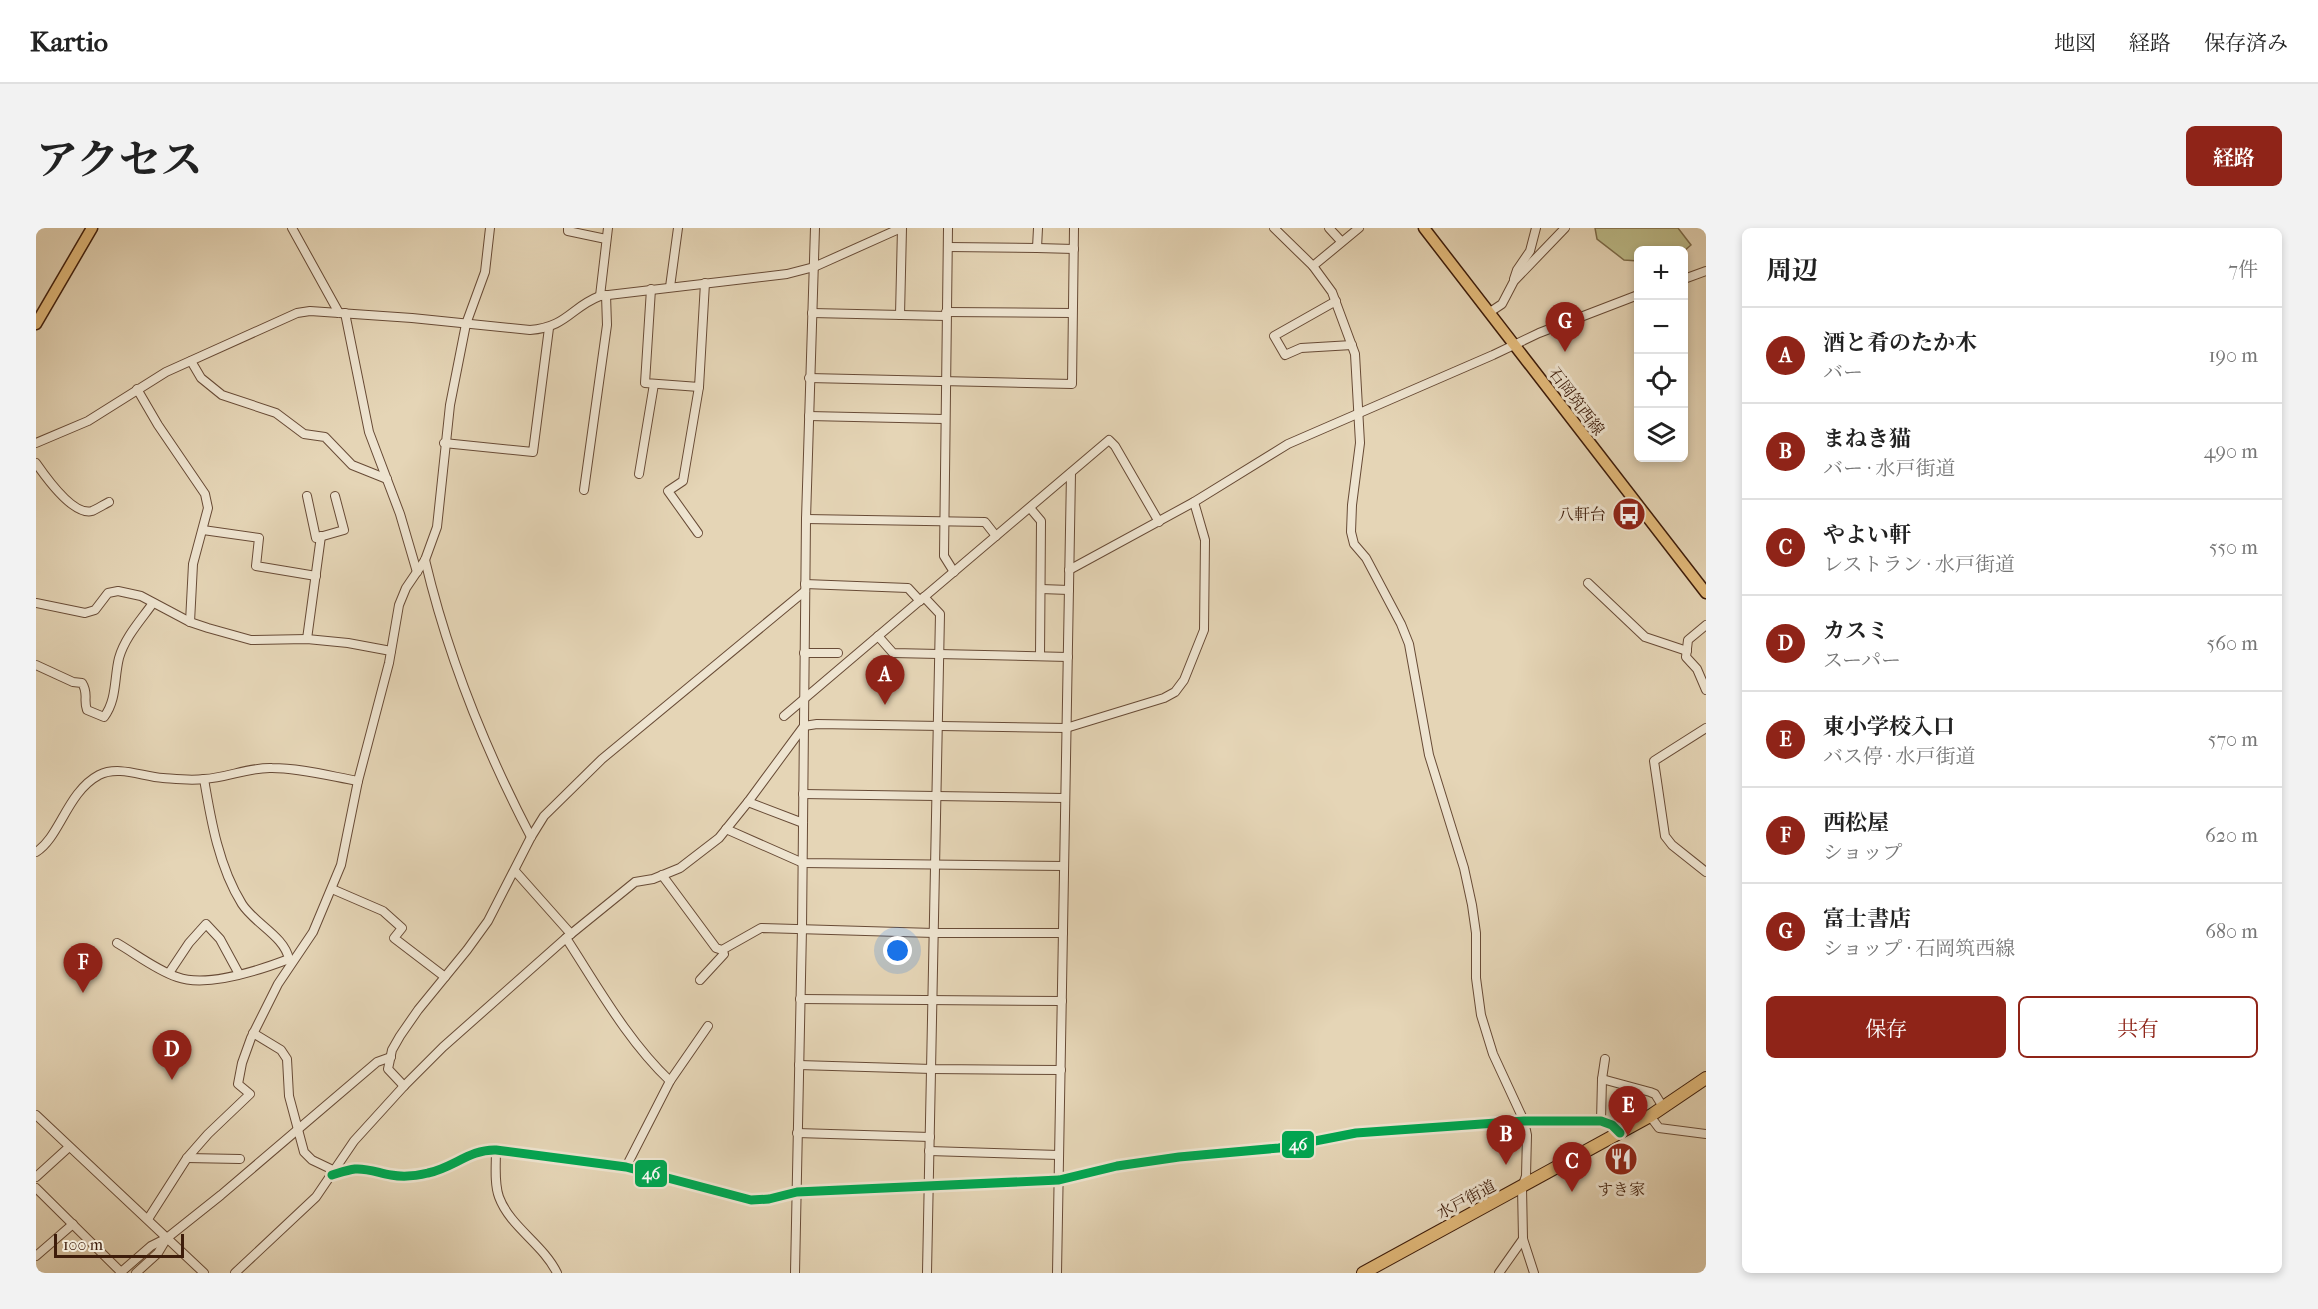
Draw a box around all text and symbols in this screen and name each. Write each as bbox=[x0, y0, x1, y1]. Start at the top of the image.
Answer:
text: Kartio bbox=[30, 25, 108, 58]
text: 地図 bbox=[2054, 31, 2096, 55]
text: 経路 bbox=[2129, 31, 2171, 55]
text: 保存済み bbox=[2204, 31, 2288, 55]
button: 経路 bbox=[2186, 126, 2282, 186]
text: アクセス bbox=[36, 136, 203, 185]
map controls bbox=[1634, 246, 1688, 462]
button: + bbox=[1634, 246, 1688, 300]
text: 周辺 bbox=[1766, 255, 1818, 286]
text: 7件 bbox=[2228, 258, 2258, 281]
button: − bbox=[1634, 300, 1688, 354]
pin: G bbox=[1546, 302, 1585, 352]
text: 酒と肴のたか木 bbox=[1823, 330, 1977, 356]
text: A bbox=[1779, 344, 1792, 367]
text: 190 m bbox=[2208, 344, 2258, 367]
button: locate bbox=[1634, 354, 1688, 408]
text: バー bbox=[1823, 361, 1863, 384]
street label: 石岡筑西線 bbox=[1545, 364, 1608, 439]
button: layers bbox=[1634, 408, 1688, 462]
text: まねき猫 bbox=[1823, 426, 1911, 452]
text: B bbox=[1779, 440, 1792, 463]
text: 490 m bbox=[2204, 440, 2258, 463]
text: バー · 水戸街道 bbox=[1823, 457, 1956, 480]
bus stop icon: 八軒台 bbox=[1611, 496, 1647, 532]
place label: 八軒台 bbox=[1558, 505, 1606, 524]
text: やよい軒 bbox=[1823, 522, 1911, 548]
text: C bbox=[1779, 536, 1792, 559]
text: 550 m bbox=[2209, 536, 2258, 559]
text: レストラン · 水戸街道 bbox=[1823, 553, 2015, 576]
text: カスミ bbox=[1823, 618, 1889, 644]
text: D bbox=[1778, 632, 1793, 655]
text: 560 m bbox=[2207, 632, 2258, 655]
text: スーパー bbox=[1823, 649, 1901, 672]
pin: A bbox=[866, 656, 904, 705]
text: 東小学校入口 bbox=[1823, 714, 1955, 740]
text: E bbox=[1779, 728, 1792, 751]
text: 570 m bbox=[2208, 728, 2258, 751]
text: バス停 · 水戸街道 bbox=[1823, 745, 1976, 768]
text: 西松屋 bbox=[1823, 810, 1889, 836]
text: F bbox=[1780, 824, 1791, 847]
text: 620 m bbox=[2205, 824, 2258, 847]
text: ショップ bbox=[1823, 841, 1903, 864]
text: 富士書店 bbox=[1823, 906, 1911, 932]
text: G bbox=[1778, 920, 1793, 943]
text: 680 m bbox=[2205, 920, 2258, 943]
your location bbox=[883, 936, 912, 965]
text: ショップ · 石岡筑西線 bbox=[1823, 937, 2015, 960]
pin: F bbox=[64, 944, 102, 993]
button: 保存 bbox=[1766, 996, 2006, 1058]
button: 共有 bbox=[2018, 996, 2258, 1058]
pin: D bbox=[152, 1030, 192, 1080]
pin: E bbox=[1608, 1086, 1648, 1136]
pin: B bbox=[1486, 1116, 1526, 1165]
line badge: 46 bbox=[1281, 1130, 1315, 1159]
text: 46 bbox=[1288, 1135, 1307, 1155]
restaurant icon: すき家 bbox=[1603, 1141, 1639, 1177]
pin: C bbox=[1552, 1142, 1592, 1192]
line badge: 46 bbox=[634, 1159, 668, 1188]
text: 46 bbox=[641, 1164, 660, 1184]
street label: 水戸街道 bbox=[1434, 1176, 1499, 1223]
place label: すき家 bbox=[1597, 1180, 1645, 1199]
scale bar bbox=[54, 1231, 184, 1258]
text: 100 m bbox=[63, 1235, 103, 1254]

